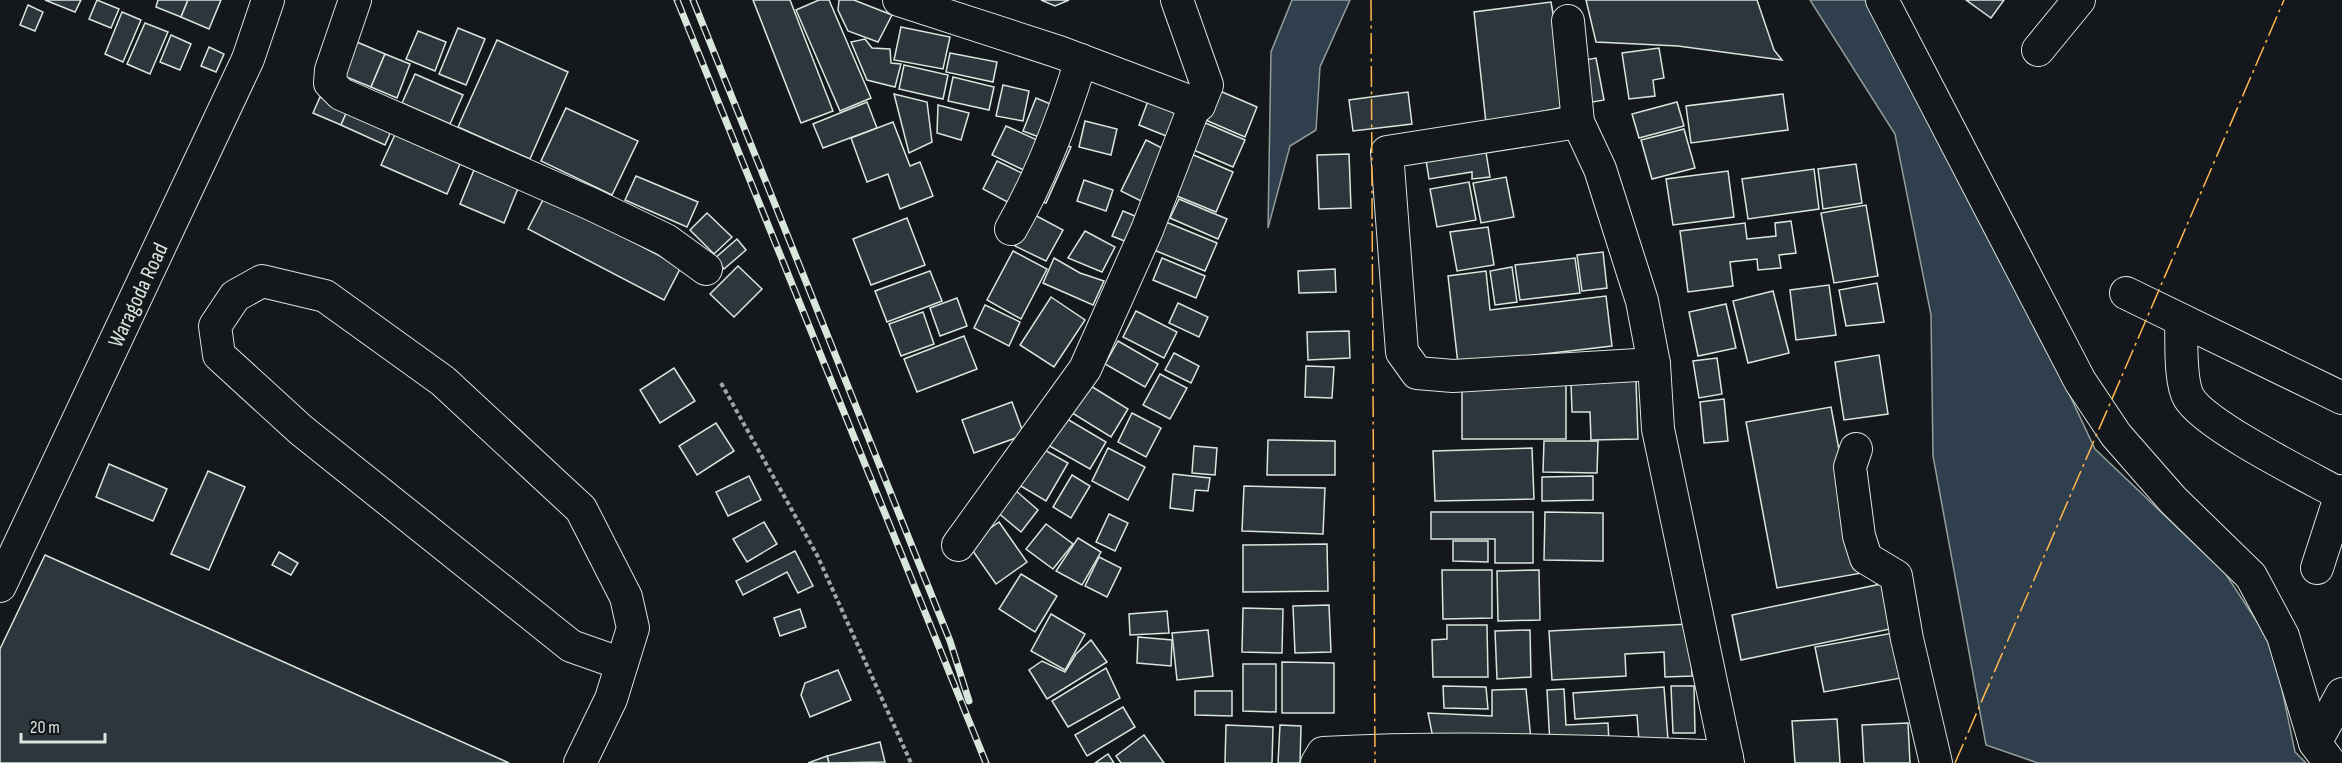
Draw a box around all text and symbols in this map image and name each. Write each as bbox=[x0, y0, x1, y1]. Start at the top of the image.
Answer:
street label: Waragoda Road bbox=[102, 239, 175, 352]
scale bar bbox=[21, 706, 105, 744]
text: 20 m bbox=[30, 717, 60, 738]

